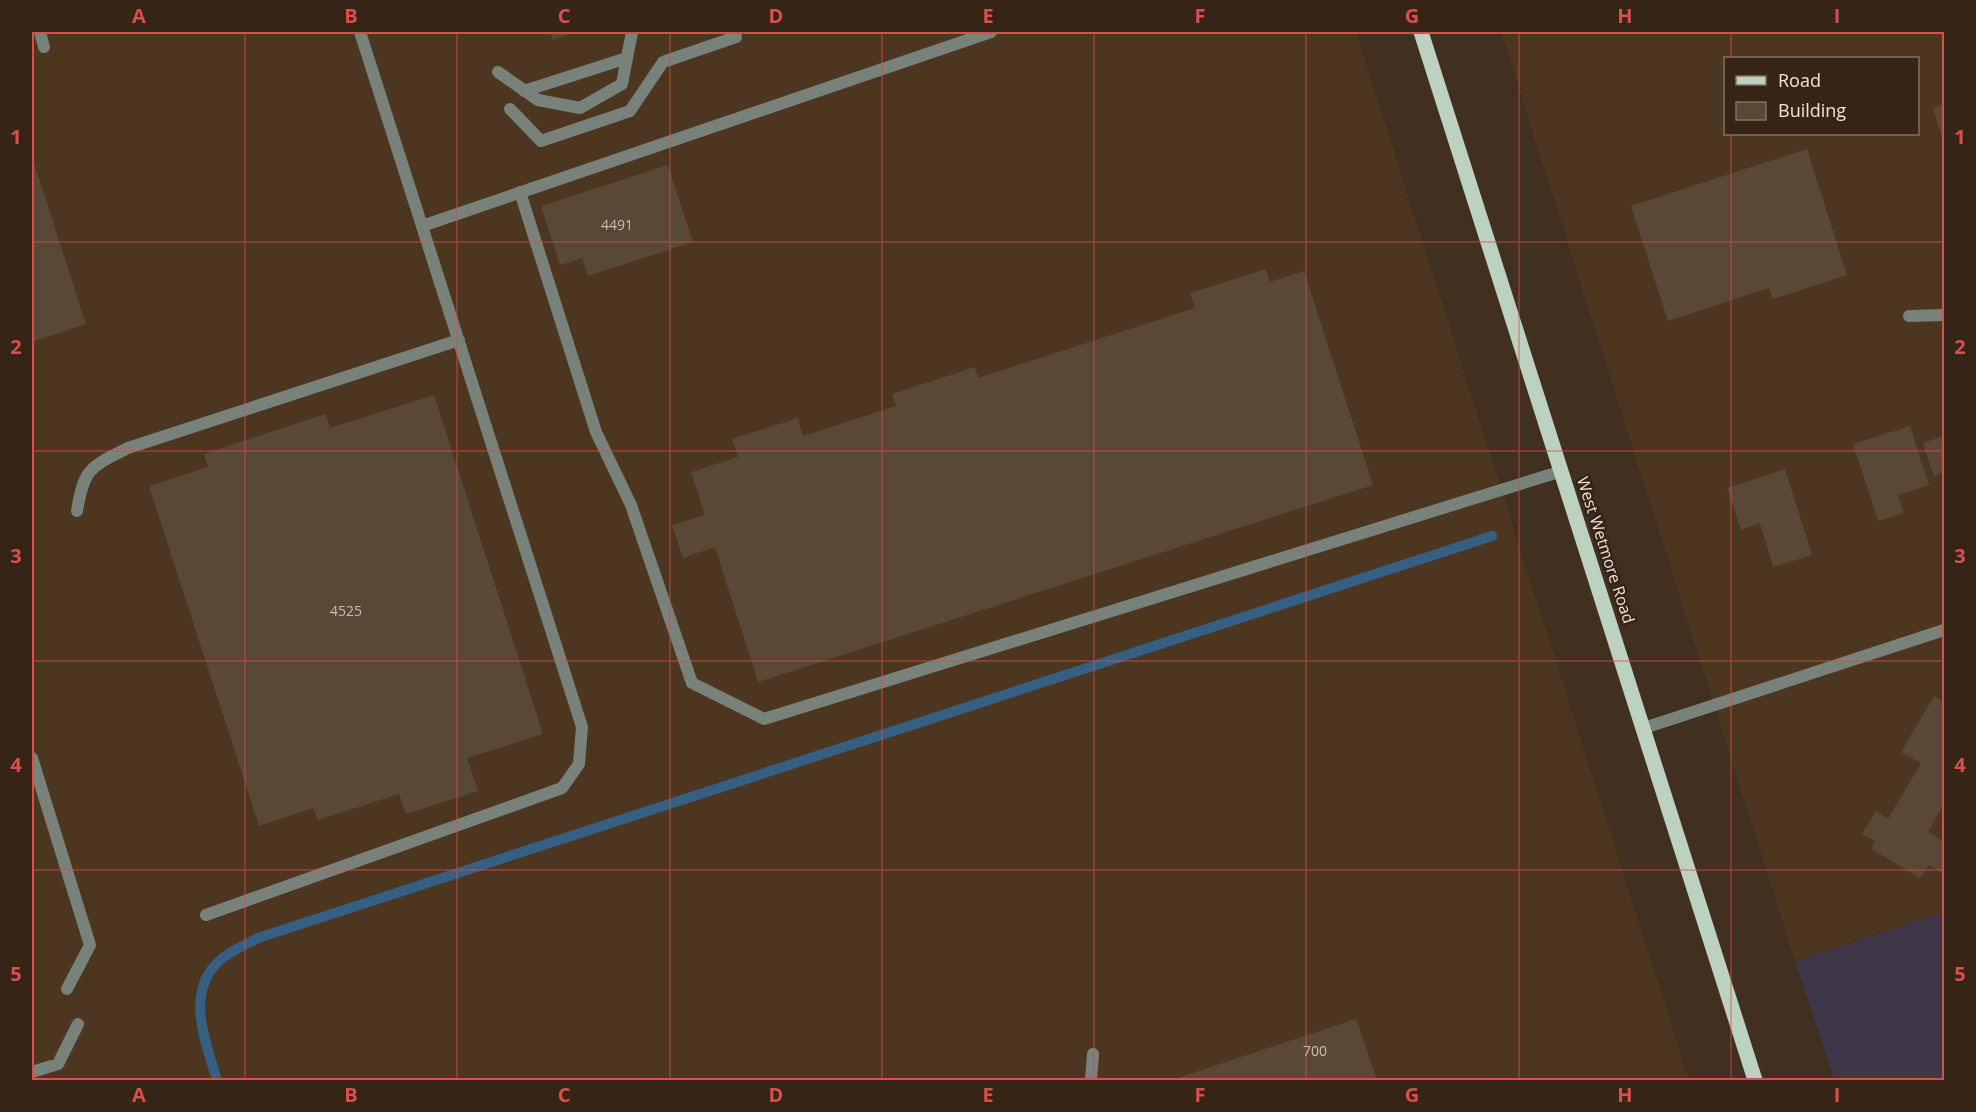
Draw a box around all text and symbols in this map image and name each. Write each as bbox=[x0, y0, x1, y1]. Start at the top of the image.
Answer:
text: A bbox=[132, 2, 146, 29]
text: B bbox=[344, 2, 358, 29]
text: C bbox=[558, 2, 571, 29]
text: D bbox=[769, 2, 783, 29]
text: E bbox=[982, 2, 994, 29]
text: F bbox=[1195, 2, 1205, 29]
text: G bbox=[1405, 2, 1419, 29]
text: H bbox=[1617, 2, 1633, 29]
text: I bbox=[1834, 2, 1840, 29]
legend bbox=[1724, 57, 1919, 135]
text: Road bbox=[1778, 68, 1821, 92]
text: Building bbox=[1778, 98, 1846, 122]
text: 1 bbox=[10, 123, 22, 150]
text: 1 bbox=[1954, 123, 1966, 150]
house number: 4491 bbox=[601, 215, 633, 234]
text: 2 bbox=[10, 333, 22, 360]
text: 2 bbox=[1954, 333, 1966, 360]
street label: West Wetmore Road bbox=[1572, 474, 1640, 626]
text: 3 bbox=[10, 542, 22, 569]
text: 3 bbox=[1954, 542, 1966, 569]
house number: 4525 bbox=[330, 601, 362, 620]
text: 4 bbox=[10, 751, 22, 778]
text: 4 bbox=[1954, 751, 1966, 778]
text: 5 bbox=[10, 960, 22, 987]
text: 5 bbox=[1954, 960, 1966, 987]
house number: 700 bbox=[1303, 1041, 1327, 1060]
text: A bbox=[132, 1081, 146, 1108]
text: B bbox=[344, 1081, 358, 1108]
text: C bbox=[558, 1081, 571, 1108]
text: D bbox=[769, 1081, 783, 1108]
text: E bbox=[982, 1081, 994, 1108]
text: F bbox=[1195, 1081, 1205, 1108]
text: G bbox=[1405, 1081, 1419, 1108]
text: H bbox=[1617, 1081, 1633, 1108]
text: I bbox=[1834, 1081, 1840, 1108]

